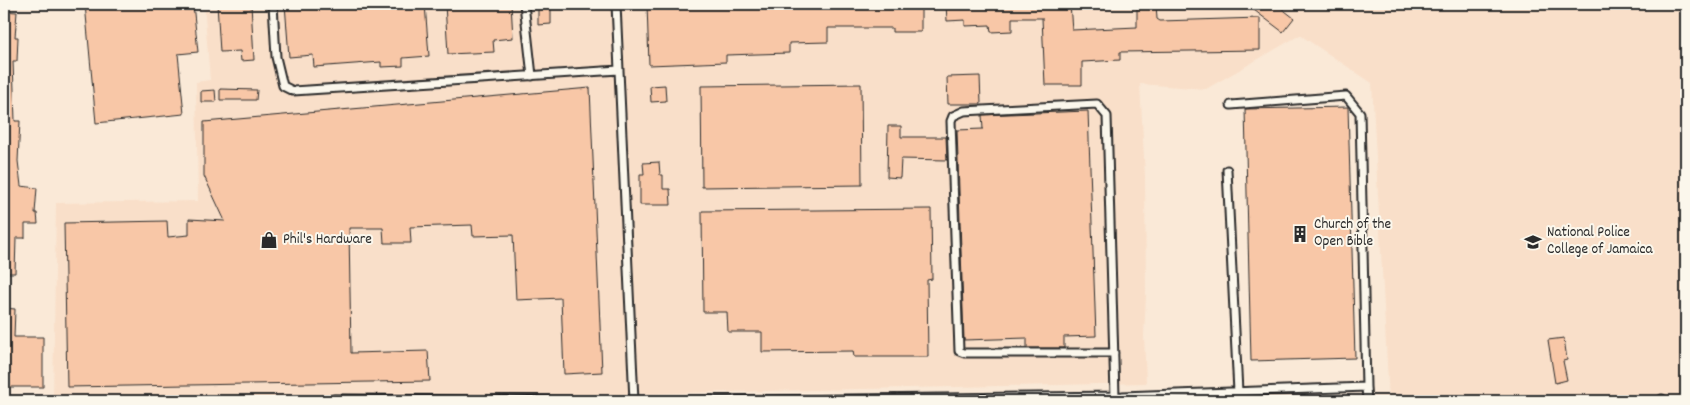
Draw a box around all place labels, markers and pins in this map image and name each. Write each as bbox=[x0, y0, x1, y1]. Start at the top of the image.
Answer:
place label: Church of the Open Bible bbox=[1314, 214, 1391, 253]
place label: National Police College of Jamaica bbox=[1547, 222, 1653, 261]
building icon: Church of the Open Bible bbox=[1290, 224, 1310, 244]
place label: Phil's Hardware bbox=[283, 229, 372, 251]
shop icon: Phil's Hardware bbox=[259, 230, 279, 250]
school or university icon: National Police College of Jamaica bbox=[1523, 232, 1543, 252]

